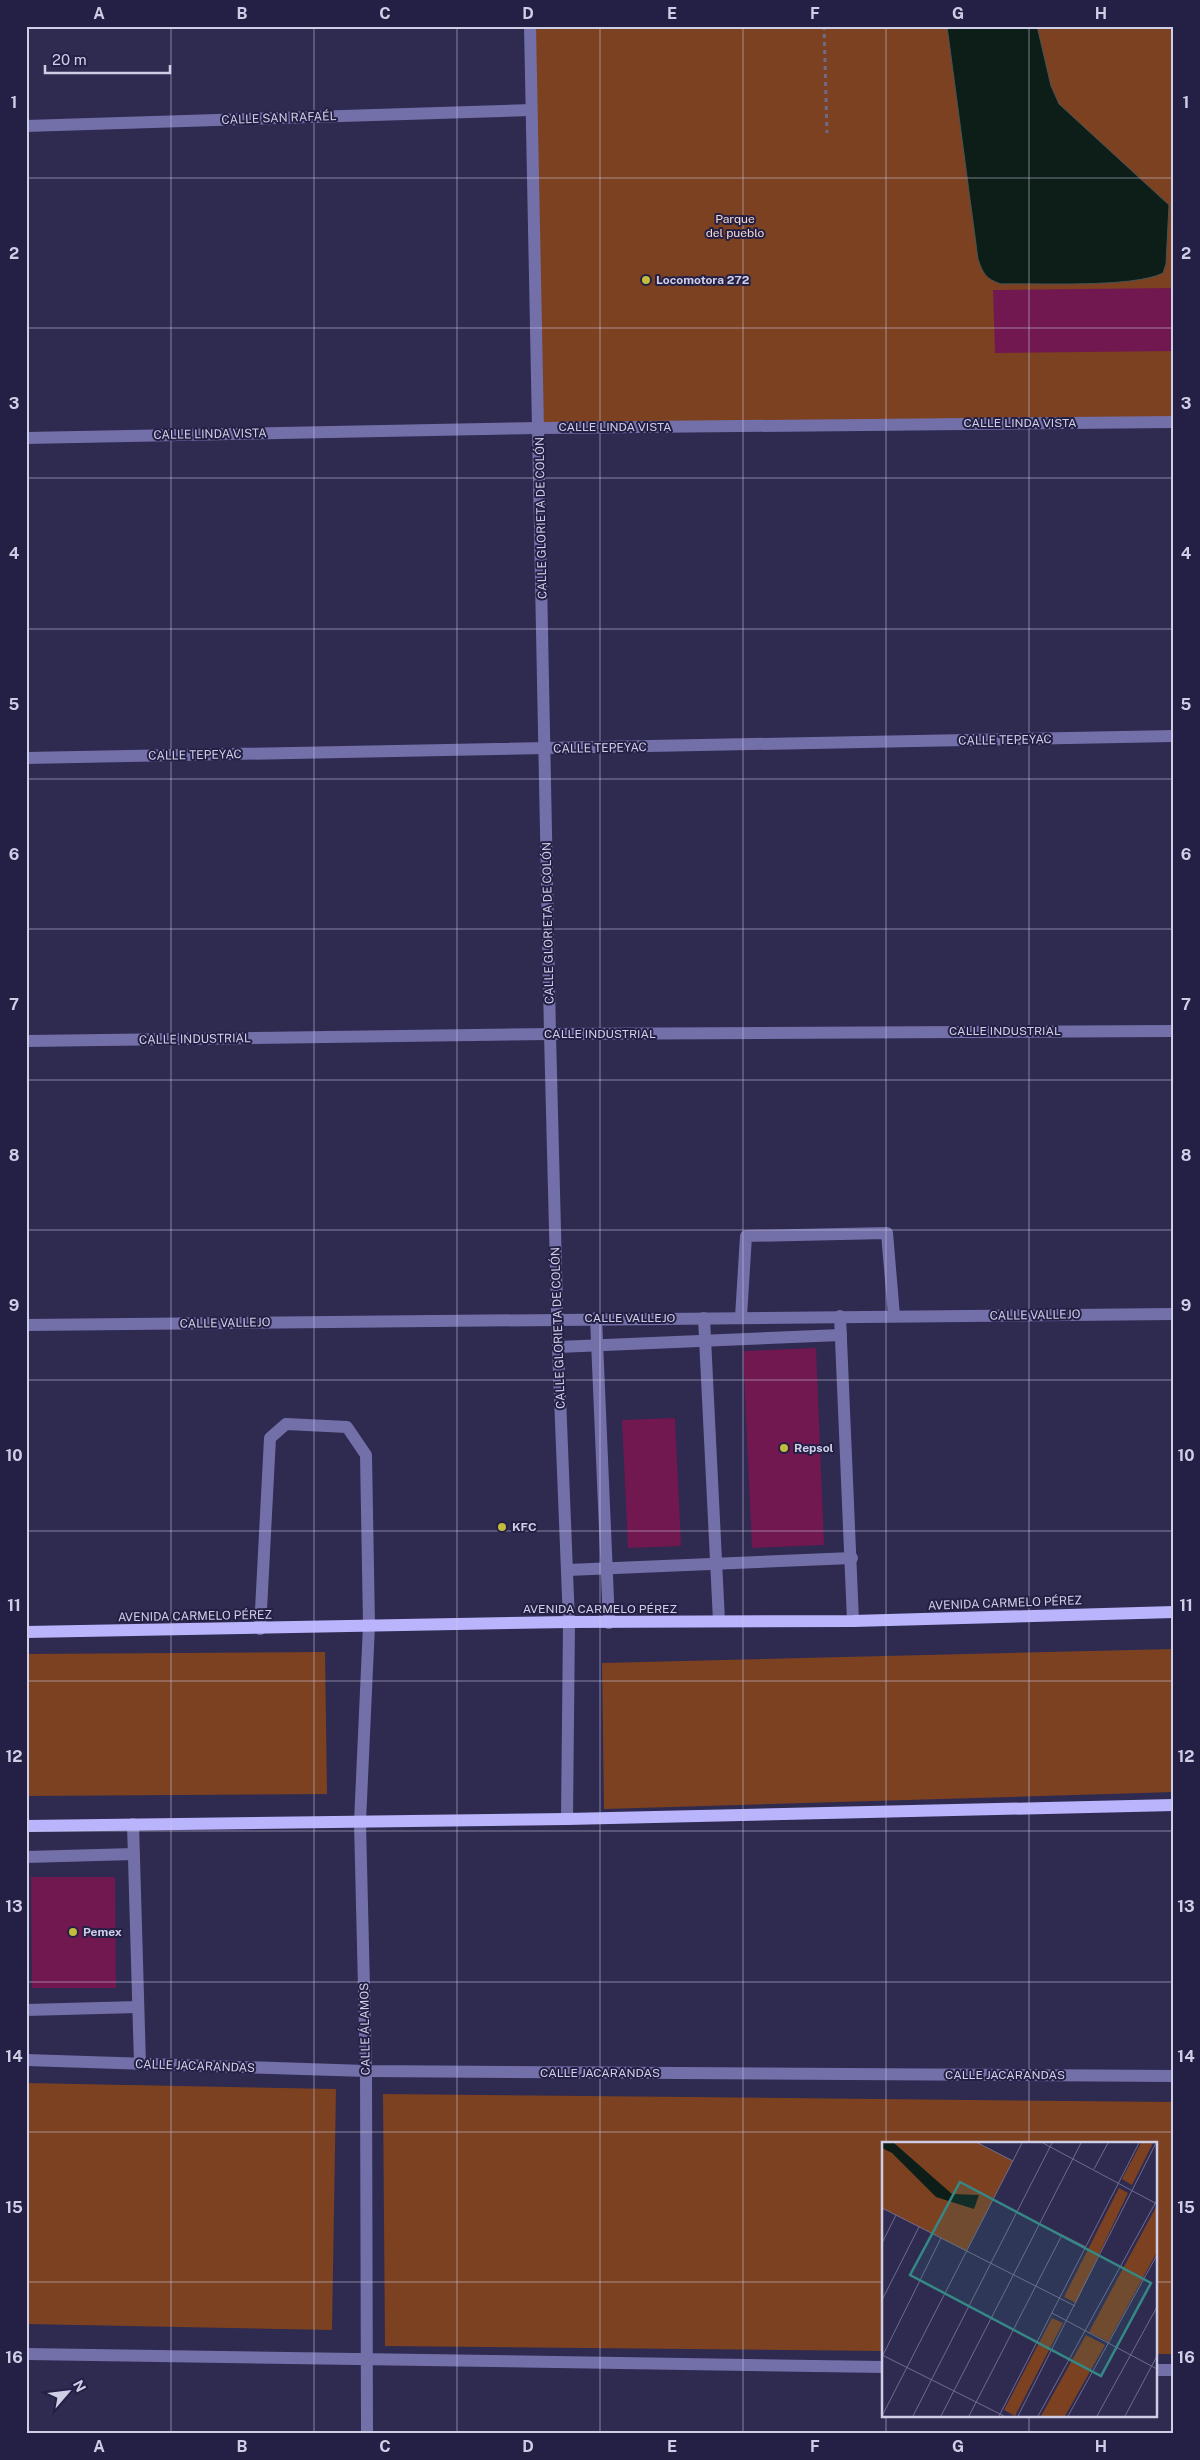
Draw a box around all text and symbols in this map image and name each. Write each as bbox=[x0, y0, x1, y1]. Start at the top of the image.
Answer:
text: A bbox=[93, 4, 105, 23]
text: B bbox=[237, 4, 248, 23]
text: C bbox=[379, 4, 391, 23]
text: D bbox=[522, 4, 534, 23]
text: E bbox=[667, 4, 677, 23]
text: F bbox=[810, 4, 820, 23]
text: G bbox=[952, 4, 964, 23]
text: H bbox=[1095, 4, 1107, 23]
scale bar bbox=[45, 42, 170, 74]
text: 20 m bbox=[52, 51, 87, 68]
text: 1 bbox=[11, 93, 17, 112]
text: 1 bbox=[1183, 93, 1189, 112]
street label: CALLE SAN RAFAÉL bbox=[221, 109, 337, 127]
park label: Parque del pueblo bbox=[706, 212, 765, 240]
text: 2 bbox=[9, 244, 19, 263]
text: 2 bbox=[1181, 244, 1191, 263]
place label: Locomotora 272 bbox=[656, 273, 750, 287]
marker: Locomotora 272 bbox=[640, 274, 652, 286]
text: 3 bbox=[9, 394, 19, 413]
text: 3 bbox=[1181, 394, 1191, 413]
street label: CALLE LINDA VISTA bbox=[963, 416, 1077, 430]
street label: CALLE LINDA VISTA bbox=[558, 420, 672, 434]
street label: CALLE LINDA VISTA bbox=[153, 426, 267, 442]
street label: CALLE GLORIETA DE COLÓN bbox=[533, 437, 549, 599]
text: 4 bbox=[9, 544, 20, 563]
text: 4 bbox=[1181, 544, 1192, 563]
text: 5 bbox=[9, 695, 20, 714]
text: 5 bbox=[1181, 695, 1192, 714]
street label: CALLE TEPEYAC bbox=[958, 732, 1052, 748]
street label: CALLE TEPEYAC bbox=[553, 740, 647, 756]
street label: CALLE TEPEYAC bbox=[148, 747, 242, 763]
street label: CALLE GLORIETA DE COLÓN bbox=[540, 842, 556, 1004]
text: 6 bbox=[9, 845, 19, 864]
text: 6 bbox=[1181, 845, 1191, 864]
text: 7 bbox=[9, 995, 19, 1014]
text: 7 bbox=[1181, 995, 1191, 1014]
street label: CALLE INDUSTRIAL bbox=[949, 1024, 1061, 1038]
street label: CALLE INDUSTRIAL bbox=[544, 1027, 656, 1041]
street label: CALLE INDUSTRIAL bbox=[139, 1031, 251, 1047]
text: 8 bbox=[9, 1146, 20, 1165]
text: 8 bbox=[1181, 1146, 1192, 1165]
street label: CALLE GLORIETA DE COLÓN bbox=[548, 1247, 568, 1409]
text: 9 bbox=[9, 1296, 19, 1315]
text: 9 bbox=[1181, 1296, 1191, 1315]
street label: CALLE VALLEJO bbox=[989, 1307, 1081, 1323]
street label: CALLE VALLEJO bbox=[585, 1311, 676, 1325]
street label: CALLE VALLEJO bbox=[179, 1315, 271, 1331]
place label: Repsol bbox=[794, 1441, 834, 1455]
marker: Repsol bbox=[778, 1442, 790, 1454]
text: 10 bbox=[5, 1446, 23, 1465]
text: 10 bbox=[1177, 1446, 1195, 1465]
place label: KFC bbox=[512, 1520, 537, 1534]
marker: KFC bbox=[496, 1521, 508, 1533]
street label: AVENIDA CARMELO PÉREZ bbox=[928, 1593, 1083, 1613]
text: 11 bbox=[7, 1596, 21, 1615]
text: 11 bbox=[1179, 1596, 1193, 1615]
street label: AVENIDA CARMELO PÉREZ bbox=[523, 1602, 677, 1616]
street label: AVENIDA CARMELO PÉREZ bbox=[118, 1608, 273, 1624]
text: 12 bbox=[5, 1747, 23, 1766]
text: 12 bbox=[1177, 1747, 1195, 1766]
text: 13 bbox=[5, 1897, 23, 1916]
text: 13 bbox=[1177, 1897, 1195, 1916]
place label: Pemex bbox=[83, 1925, 122, 1939]
marker: Pemex bbox=[67, 1926, 79, 1938]
street label: CALLE ÁLAMOS bbox=[357, 1983, 373, 2075]
text: 14 bbox=[5, 2047, 23, 2066]
text: 14 bbox=[1177, 2047, 1195, 2066]
street label: CALLE JACARANDAS bbox=[135, 2057, 255, 2075]
street label: CALLE JACARANDAS bbox=[540, 2066, 660, 2080]
street label: CALLE JACARANDAS bbox=[945, 2068, 1065, 2082]
inset map bbox=[882, 2142, 1158, 2418]
text: 15 bbox=[5, 2198, 23, 2217]
text: 15 bbox=[1177, 2198, 1195, 2217]
text: 16 bbox=[5, 2348, 23, 2367]
text: 16 bbox=[1177, 2348, 1195, 2367]
north arrow bbox=[42, 2368, 92, 2418]
text: N bbox=[70, 2377, 89, 2394]
text: A bbox=[93, 2437, 105, 2456]
text: B bbox=[237, 2437, 248, 2456]
text: C bbox=[379, 2437, 391, 2456]
text: D bbox=[522, 2437, 534, 2456]
text: E bbox=[667, 2437, 677, 2456]
text: F bbox=[810, 2437, 820, 2456]
text: G bbox=[952, 2437, 964, 2456]
text: H bbox=[1095, 2437, 1107, 2456]

